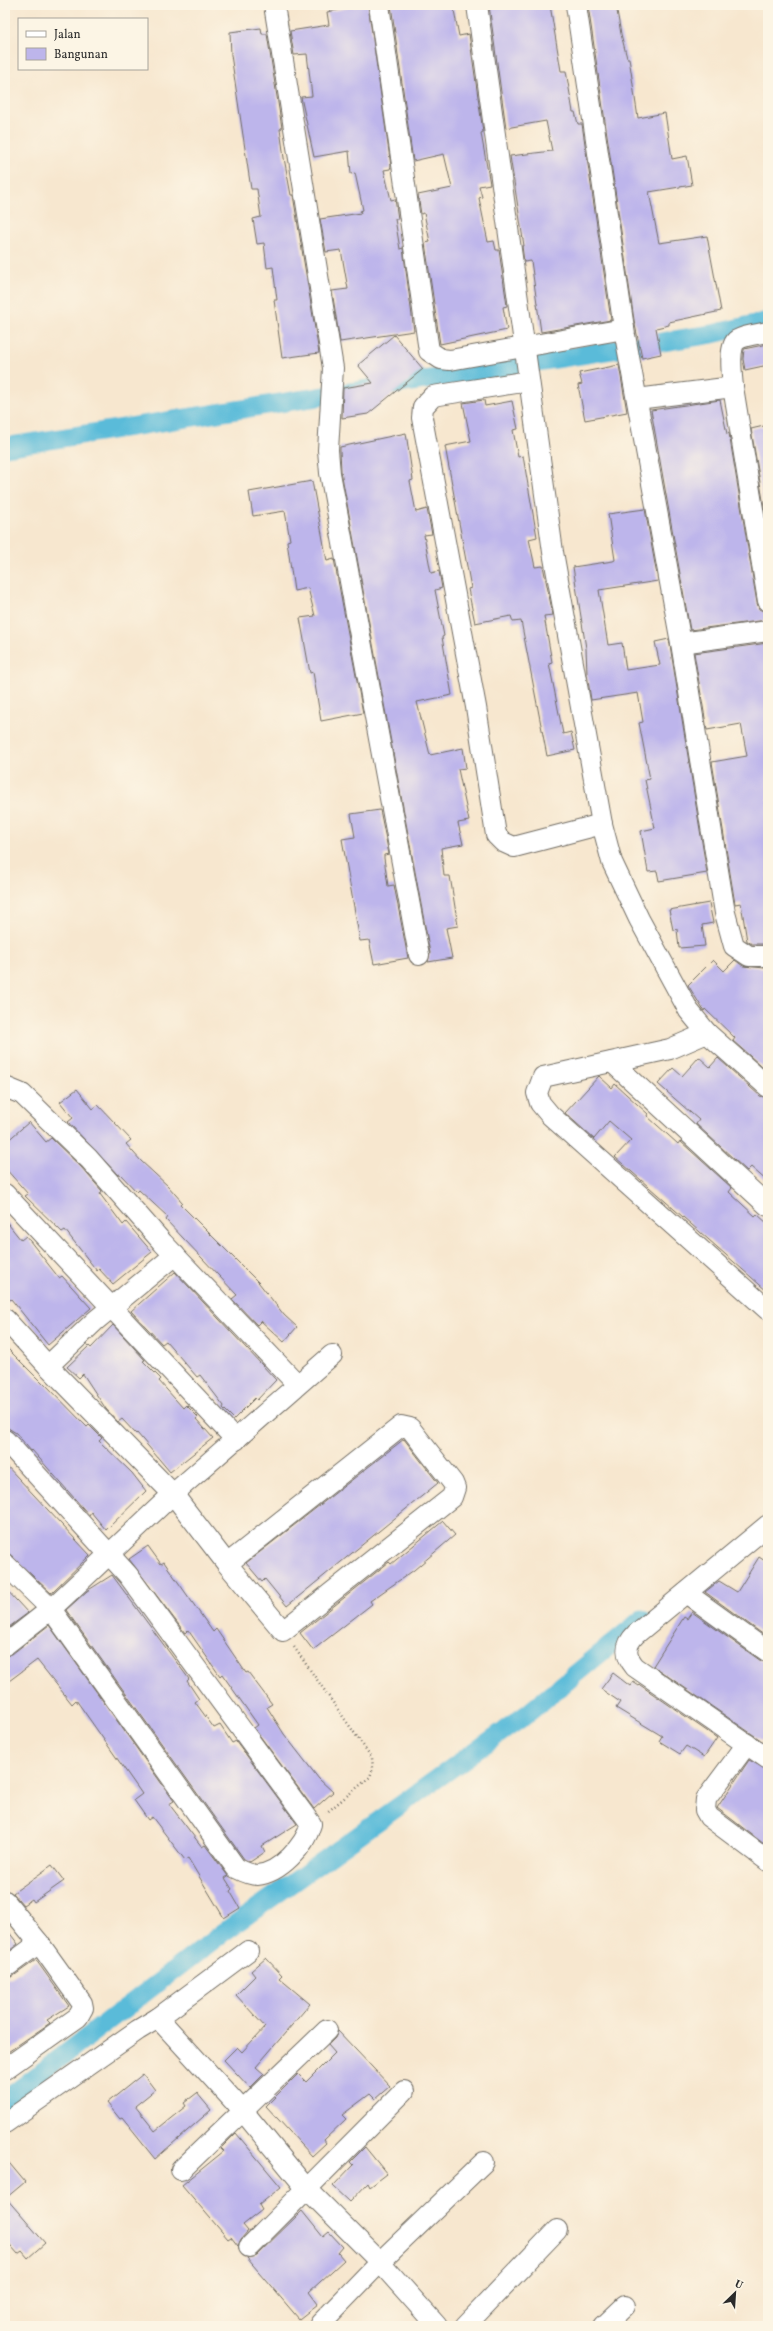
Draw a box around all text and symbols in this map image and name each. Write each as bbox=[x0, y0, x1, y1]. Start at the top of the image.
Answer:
legend bbox=[18, 18, 148, 70]
text: Jalan bbox=[54, 27, 81, 43]
text: Bangunan bbox=[54, 47, 108, 63]
north arrow bbox=[715, 2273, 755, 2313]
text: U bbox=[732, 2277, 746, 2294]

